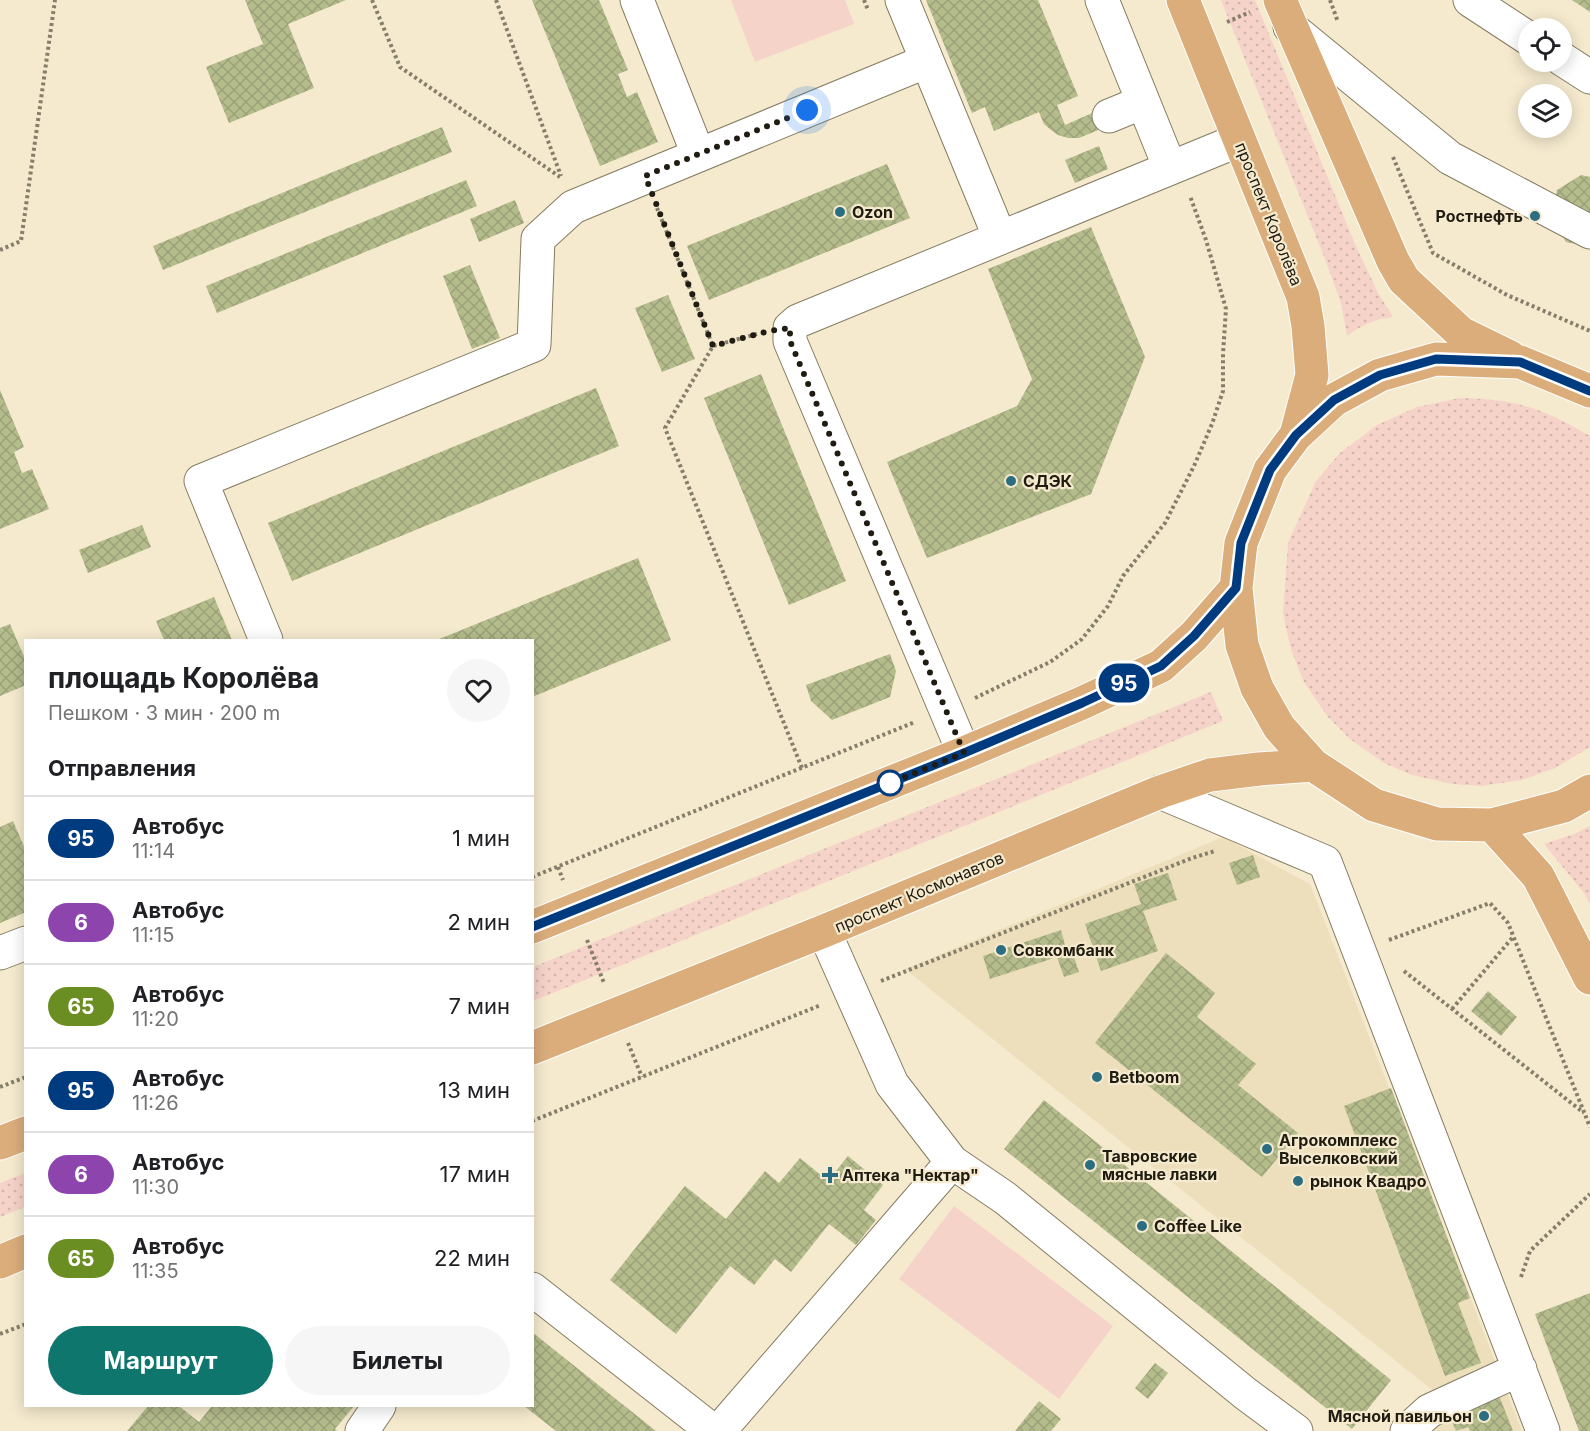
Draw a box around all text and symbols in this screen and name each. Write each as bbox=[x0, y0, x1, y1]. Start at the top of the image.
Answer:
map controls bbox=[1518, 18, 1572, 138]
button: locate bbox=[1518, 18, 1572, 72]
button: layers bbox=[1518, 84, 1572, 138]
your location bbox=[792, 95, 822, 125]
street label: проспект Королёва bbox=[1231, 139, 1307, 289]
place label: Ozon bbox=[852, 202, 893, 222]
marker: Ozon bbox=[833, 205, 847, 219]
place label: Ростнефть bbox=[1435, 206, 1523, 226]
marker: Ростнефть bbox=[1528, 209, 1542, 223]
place label: СДЭК bbox=[1023, 471, 1073, 491]
marker: СДЭК bbox=[1004, 474, 1018, 488]
button: heart bbox=[447, 659, 510, 722]
text: площадь Королёва bbox=[48, 661, 319, 695]
line badge: 95 bbox=[1097, 664, 1151, 702]
text: 95 bbox=[1110, 671, 1138, 696]
text: Пешком · 3 мин · 200 m bbox=[48, 701, 280, 725]
text: Отправления bbox=[48, 755, 196, 781]
unlabelled marker bbox=[877, 770, 903, 796]
text: Автобус bbox=[132, 813, 225, 839]
text: 1 мин bbox=[452, 825, 510, 851]
text: 95 bbox=[67, 826, 95, 851]
text: 11:14 bbox=[132, 839, 175, 863]
street label: проспект Космонавтов bbox=[832, 847, 1006, 937]
text: Автобус bbox=[132, 897, 225, 923]
text: 2 мин bbox=[447, 909, 510, 935]
text: 6 bbox=[74, 910, 88, 935]
text: 11:15 bbox=[132, 923, 174, 947]
place label: Совкомбанк bbox=[1013, 940, 1115, 960]
marker: Совкомбанк bbox=[994, 943, 1008, 957]
text: Автобус bbox=[132, 981, 225, 1007]
text: 7 мин bbox=[448, 993, 510, 1019]
text: 65 bbox=[67, 994, 95, 1019]
text: 11:20 bbox=[132, 1007, 179, 1031]
text: Автобус bbox=[132, 1065, 225, 1091]
place label: Betboom bbox=[1109, 1067, 1179, 1087]
marker: Betboom bbox=[1090, 1070, 1104, 1084]
text: 13 мин bbox=[438, 1077, 510, 1103]
text: 95 bbox=[67, 1078, 95, 1103]
text: 11:26 bbox=[132, 1091, 179, 1115]
place label: Агрокомплекс Выселковский bbox=[1279, 1130, 1398, 1168]
marker: Агрокомплекс Выселковский bbox=[1260, 1142, 1274, 1156]
place label: Тавровские мясные лавки bbox=[1102, 1146, 1217, 1184]
text: Автобус bbox=[132, 1149, 225, 1175]
marker: Тавровские мясные лавки bbox=[1083, 1158, 1097, 1172]
text: 17 мин bbox=[439, 1161, 510, 1187]
text: 6 bbox=[74, 1162, 88, 1187]
place label: Аптека "Нектар" bbox=[842, 1165, 979, 1185]
marker: Аптека "Нектар" bbox=[823, 1168, 837, 1182]
place label: рынок Квадро bbox=[1310, 1171, 1427, 1191]
marker: рынок Квадро bbox=[1291, 1174, 1305, 1188]
text: 11:30 bbox=[132, 1175, 179, 1199]
place label: Coffee Like bbox=[1154, 1216, 1242, 1236]
marker: Coffee Like bbox=[1135, 1219, 1149, 1233]
text: Автобус bbox=[132, 1233, 225, 1259]
text: 22 мин bbox=[434, 1245, 510, 1271]
text: 65 bbox=[67, 1246, 95, 1271]
text: 11:35 bbox=[132, 1259, 179, 1283]
button: Маршрут bbox=[48, 1326, 273, 1395]
button: Билеты bbox=[285, 1326, 510, 1395]
place label: Мясной павильон bbox=[1328, 1406, 1472, 1426]
marker: Мясной павильон bbox=[1477, 1409, 1491, 1423]

